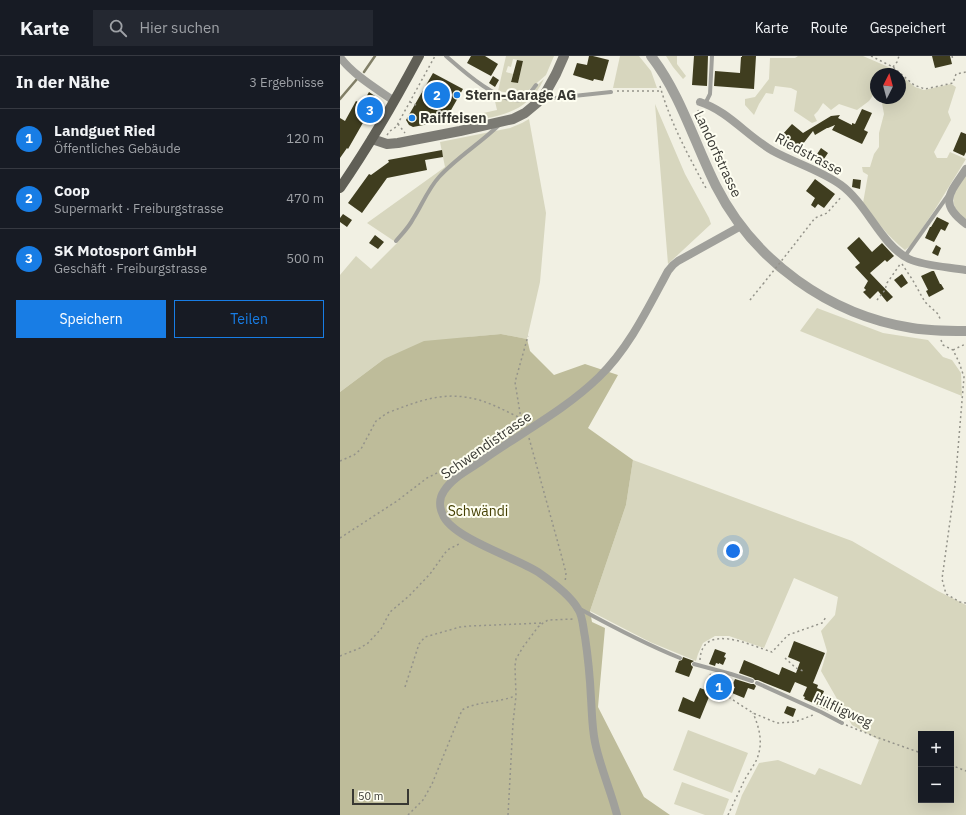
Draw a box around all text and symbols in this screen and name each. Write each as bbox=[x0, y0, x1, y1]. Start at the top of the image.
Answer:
search box bbox=[93, 10, 373, 46]
text: Karte bbox=[20, 16, 69, 40]
icon: search bbox=[107, 17, 129, 39]
text: Hier suchen bbox=[139, 18, 220, 37]
text: Karte bbox=[755, 19, 789, 37]
text: Route bbox=[811, 19, 848, 37]
text: Gespeichert bbox=[870, 19, 946, 37]
north arrow bbox=[870, 68, 906, 104]
text: In der Nähe bbox=[16, 71, 110, 93]
text: 3 Ergebnisse bbox=[249, 74, 324, 91]
pin: 2 bbox=[424, 80, 450, 110]
place label: Stern-Garage AG bbox=[465, 86, 576, 104]
marker: Stern-Garage AG bbox=[452, 90, 462, 100]
pin: 3 bbox=[357, 95, 383, 125]
street label: Landorfstrasse bbox=[690, 108, 746, 200]
place label: Raiffeisen bbox=[420, 109, 487, 127]
marker: Raiffeisen bbox=[407, 113, 417, 123]
text: Landguet Ried bbox=[54, 121, 155, 140]
street label: Riedstrasse bbox=[772, 129, 846, 179]
text: 1 bbox=[25, 130, 33, 147]
text: 120 m bbox=[286, 130, 324, 147]
text: Öffentliches Gebäude bbox=[54, 140, 181, 157]
text: Coop bbox=[54, 181, 90, 200]
text: 2 bbox=[25, 190, 33, 207]
text: 470 m bbox=[286, 190, 324, 207]
text: Supermarkt · Freiburgstrasse bbox=[54, 200, 224, 217]
text: SK Motosport GmbH bbox=[54, 241, 197, 260]
text: 3 bbox=[25, 250, 33, 267]
text: 500 m bbox=[286, 250, 324, 267]
text: Geschäft · Freiburgstrasse bbox=[54, 260, 207, 277]
button: Speichern bbox=[16, 300, 166, 338]
button: Teilen bbox=[174, 300, 324, 338]
street label: Schwendistrasse bbox=[437, 407, 535, 483]
park label: Schwändi bbox=[448, 502, 508, 520]
your location bbox=[723, 541, 743, 561]
pin: 1 bbox=[706, 672, 732, 702]
street label: Hilfligweg bbox=[811, 689, 876, 732]
map controls bbox=[918, 731, 954, 803]
button: + bbox=[918, 731, 954, 767]
button: − bbox=[918, 767, 954, 803]
scale bar bbox=[352, 787, 409, 806]
text: 50 m bbox=[358, 789, 383, 803]

